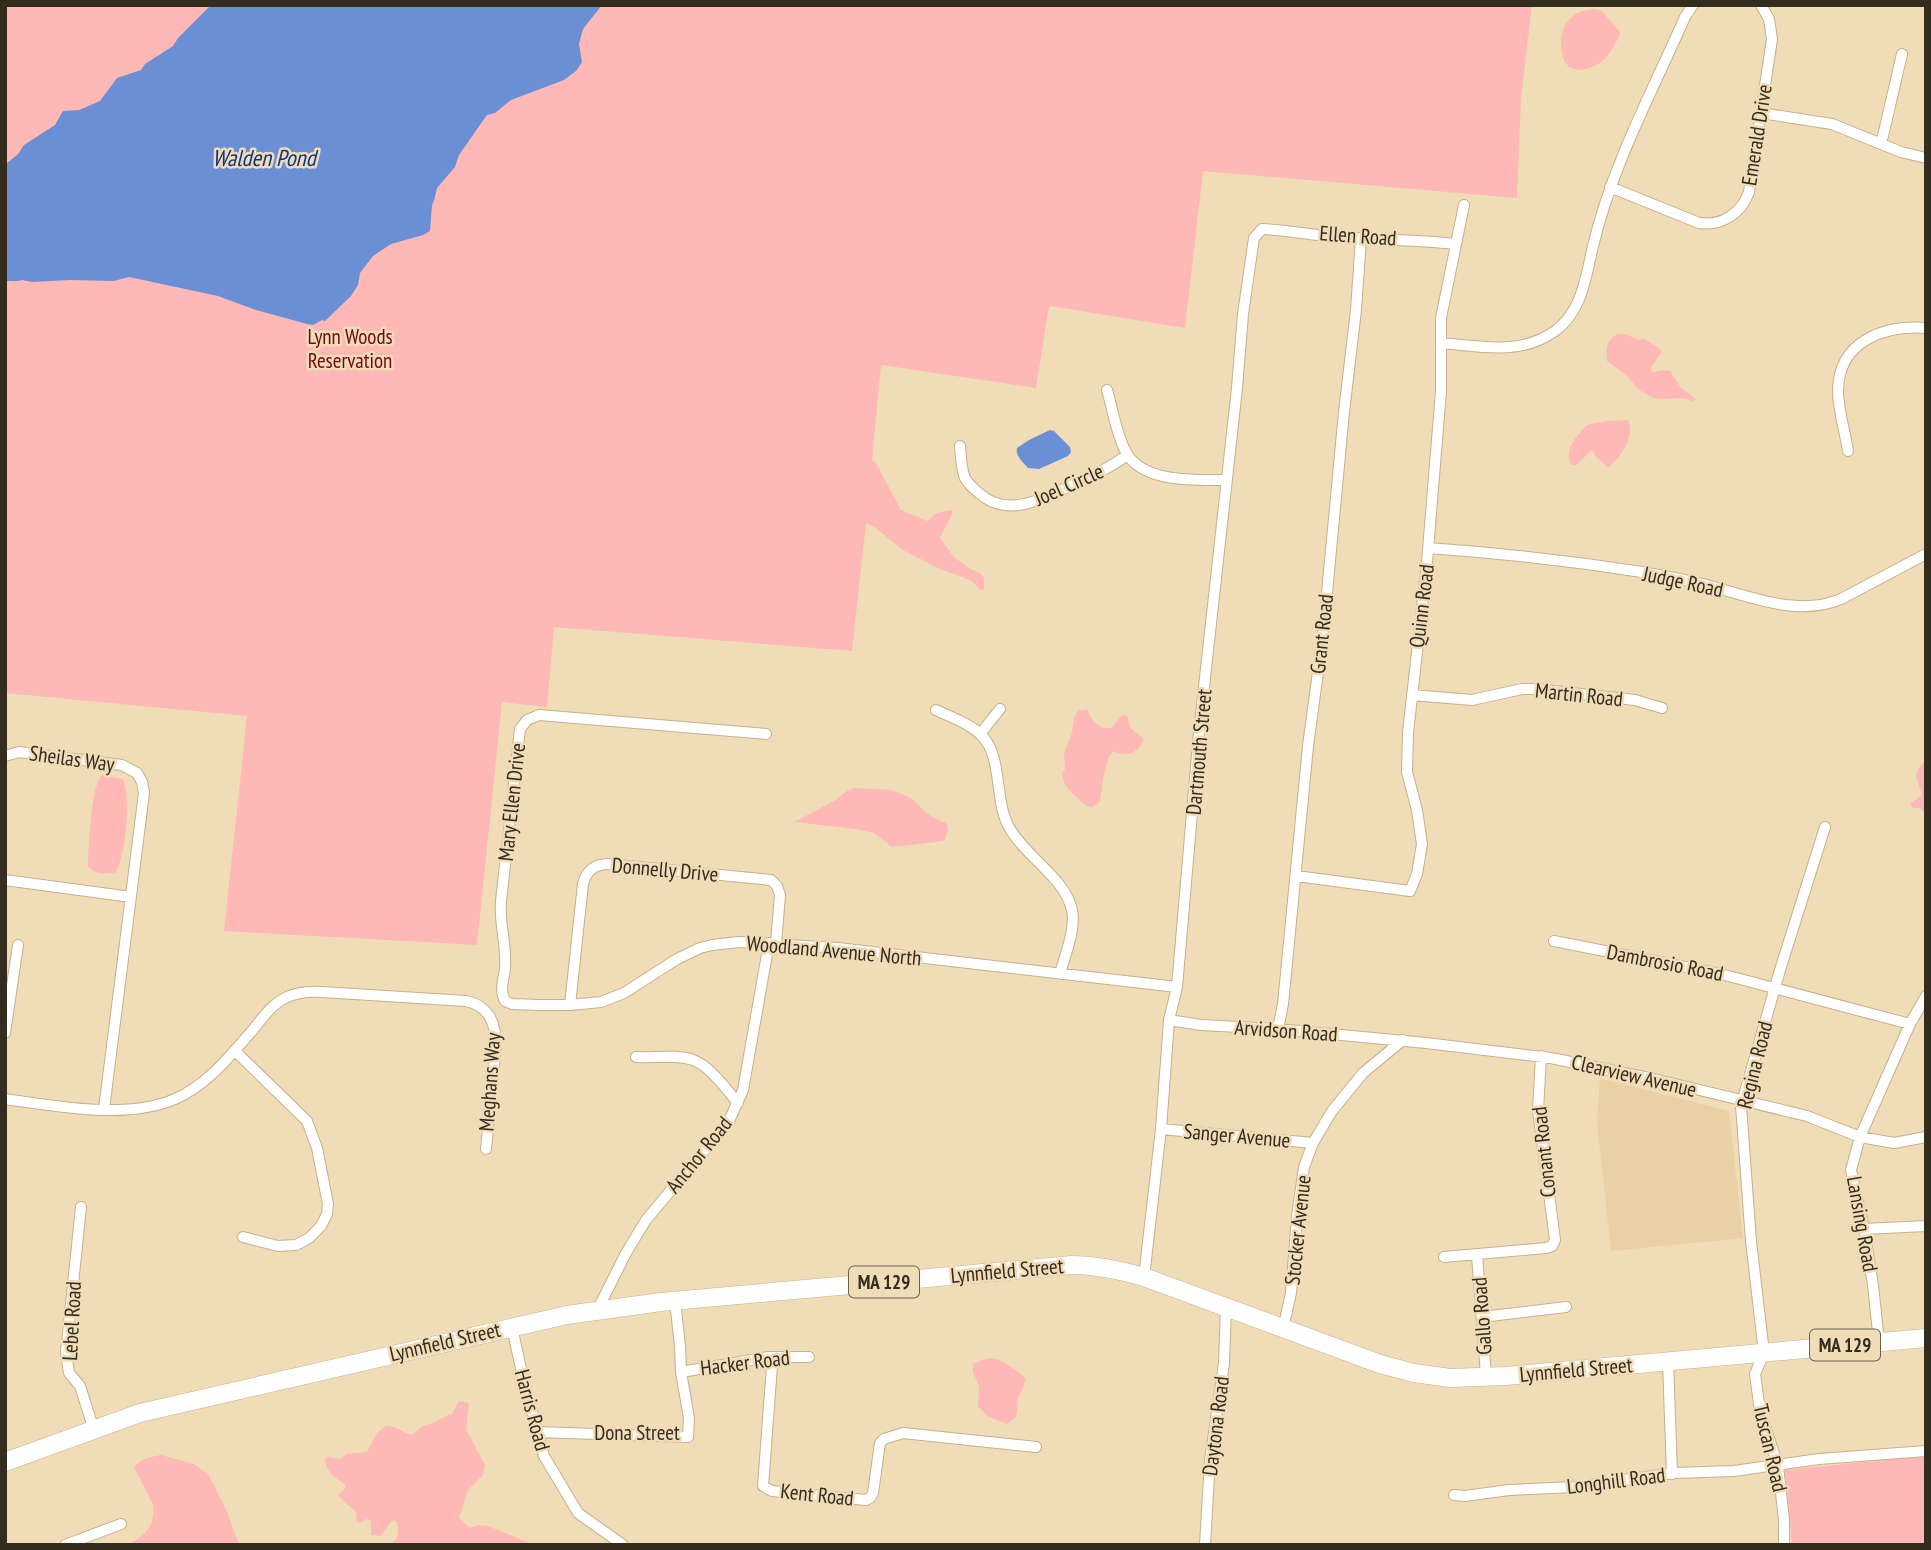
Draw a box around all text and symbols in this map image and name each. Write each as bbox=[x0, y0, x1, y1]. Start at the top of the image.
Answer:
street label: Emerald Drive bbox=[1735, 82, 1778, 187]
water label: Walden Pond bbox=[212, 143, 319, 172]
street label: Ellen Road bbox=[1319, 219, 1397, 252]
park label: Lynn Woods Reservation bbox=[307, 323, 393, 374]
street label: Joel Circle bbox=[1029, 457, 1108, 512]
street label: Judge Road bbox=[1640, 560, 1726, 603]
street label: Quinn Road bbox=[1403, 563, 1440, 649]
street label: Grant Road bbox=[1304, 593, 1339, 675]
street label: Martin Road bbox=[1534, 676, 1624, 713]
street label: Dartmouth Street bbox=[1180, 688, 1217, 816]
street label: Sheilas Way bbox=[28, 739, 116, 778]
street label: Mary Ellen Drive bbox=[492, 742, 531, 862]
street label: Donnelly Drive bbox=[611, 851, 719, 888]
street label: Woodland Avenue North bbox=[746, 929, 923, 972]
street label: Dambrosio Road bbox=[1605, 938, 1726, 987]
street label: Arvidson Road bbox=[1234, 1013, 1338, 1048]
street label: Regina Road bbox=[1731, 1018, 1778, 1111]
street label: Meghans Way bbox=[473, 1032, 506, 1132]
street label: Clearview Avenue bbox=[1569, 1048, 1699, 1103]
street label: Conant Road bbox=[1525, 1105, 1562, 1199]
street label: Anchor Road bbox=[659, 1111, 738, 1199]
street label: Sanger Avenue bbox=[1183, 1117, 1292, 1154]
street label: Stocker Avenue bbox=[1278, 1174, 1317, 1286]
street label: Lansing Road bbox=[1841, 1174, 1884, 1274]
street label: Lynnfield Street bbox=[949, 1252, 1065, 1289]
road number: MA 129 bbox=[849, 1266, 919, 1298]
street label: Gallo Road bbox=[1465, 1276, 1498, 1356]
street label: Lebel Road bbox=[56, 1281, 87, 1361]
street label: Lynnfield Street bbox=[387, 1316, 503, 1367]
road number: MA 129 bbox=[1810, 1330, 1880, 1360]
street label: Hacker Road bbox=[699, 1344, 791, 1381]
street label: Lynnfield Street bbox=[1518, 1351, 1634, 1388]
street label: Harris Road bbox=[509, 1366, 556, 1454]
street label: Daytona Road bbox=[1196, 1375, 1235, 1477]
street label: Tuscan Road bbox=[1747, 1401, 1794, 1494]
street label: Dona Street bbox=[594, 1419, 680, 1446]
street label: Longhill Road bbox=[1565, 1461, 1667, 1500]
street label: Kent Road bbox=[779, 1477, 855, 1512]

